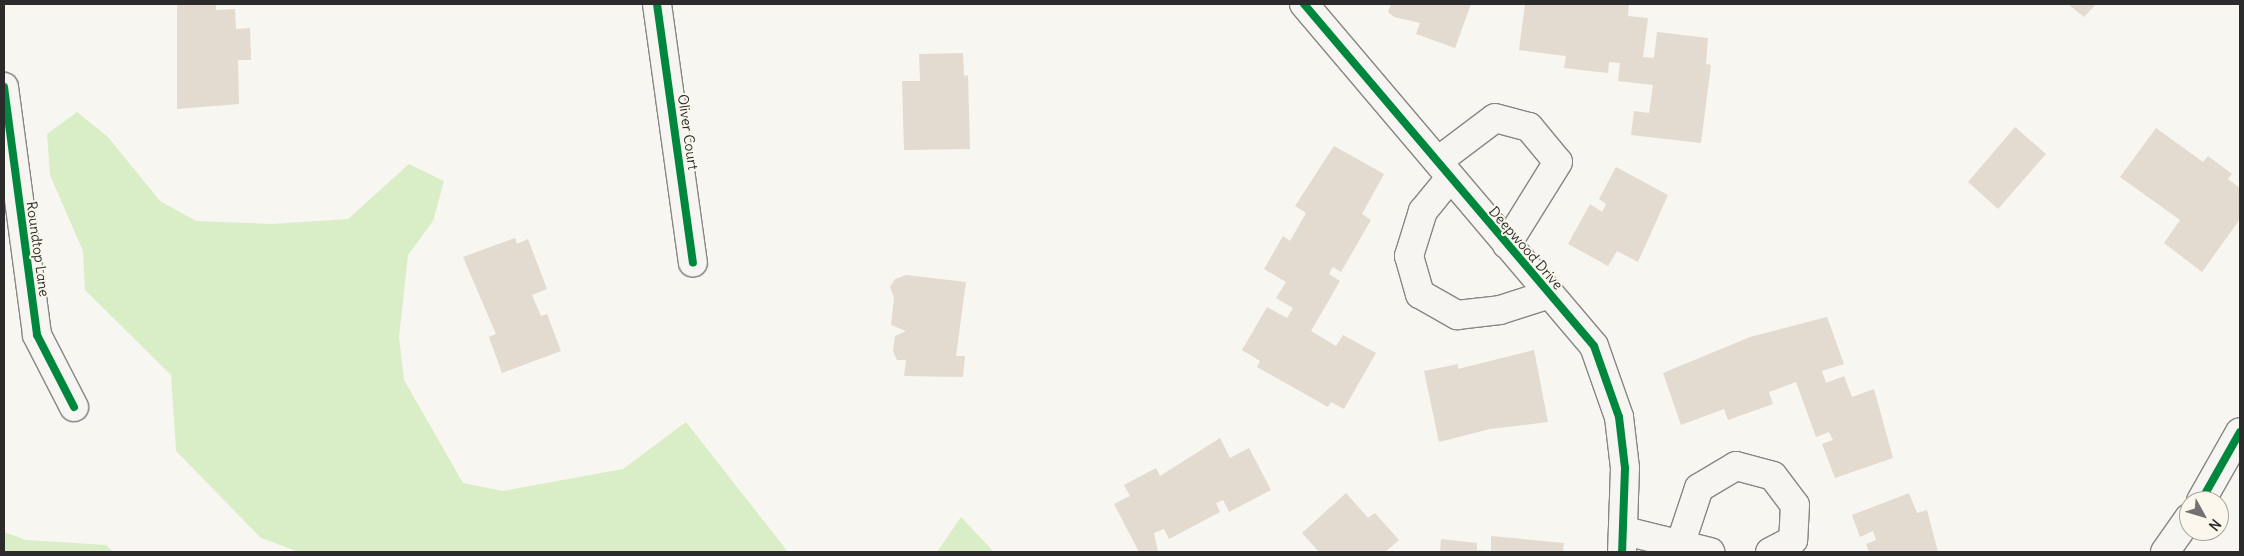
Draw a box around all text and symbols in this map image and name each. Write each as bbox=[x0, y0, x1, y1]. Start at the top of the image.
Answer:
street label: Oliver Court bbox=[674, 93, 702, 171]
street label: Roundtop Lane bbox=[23, 200, 53, 298]
street label: Deepwood Drive bbox=[1485, 203, 1567, 293]
north arrow bbox=[2179, 491, 2229, 541]
text: N bbox=[2205, 515, 2225, 534]

